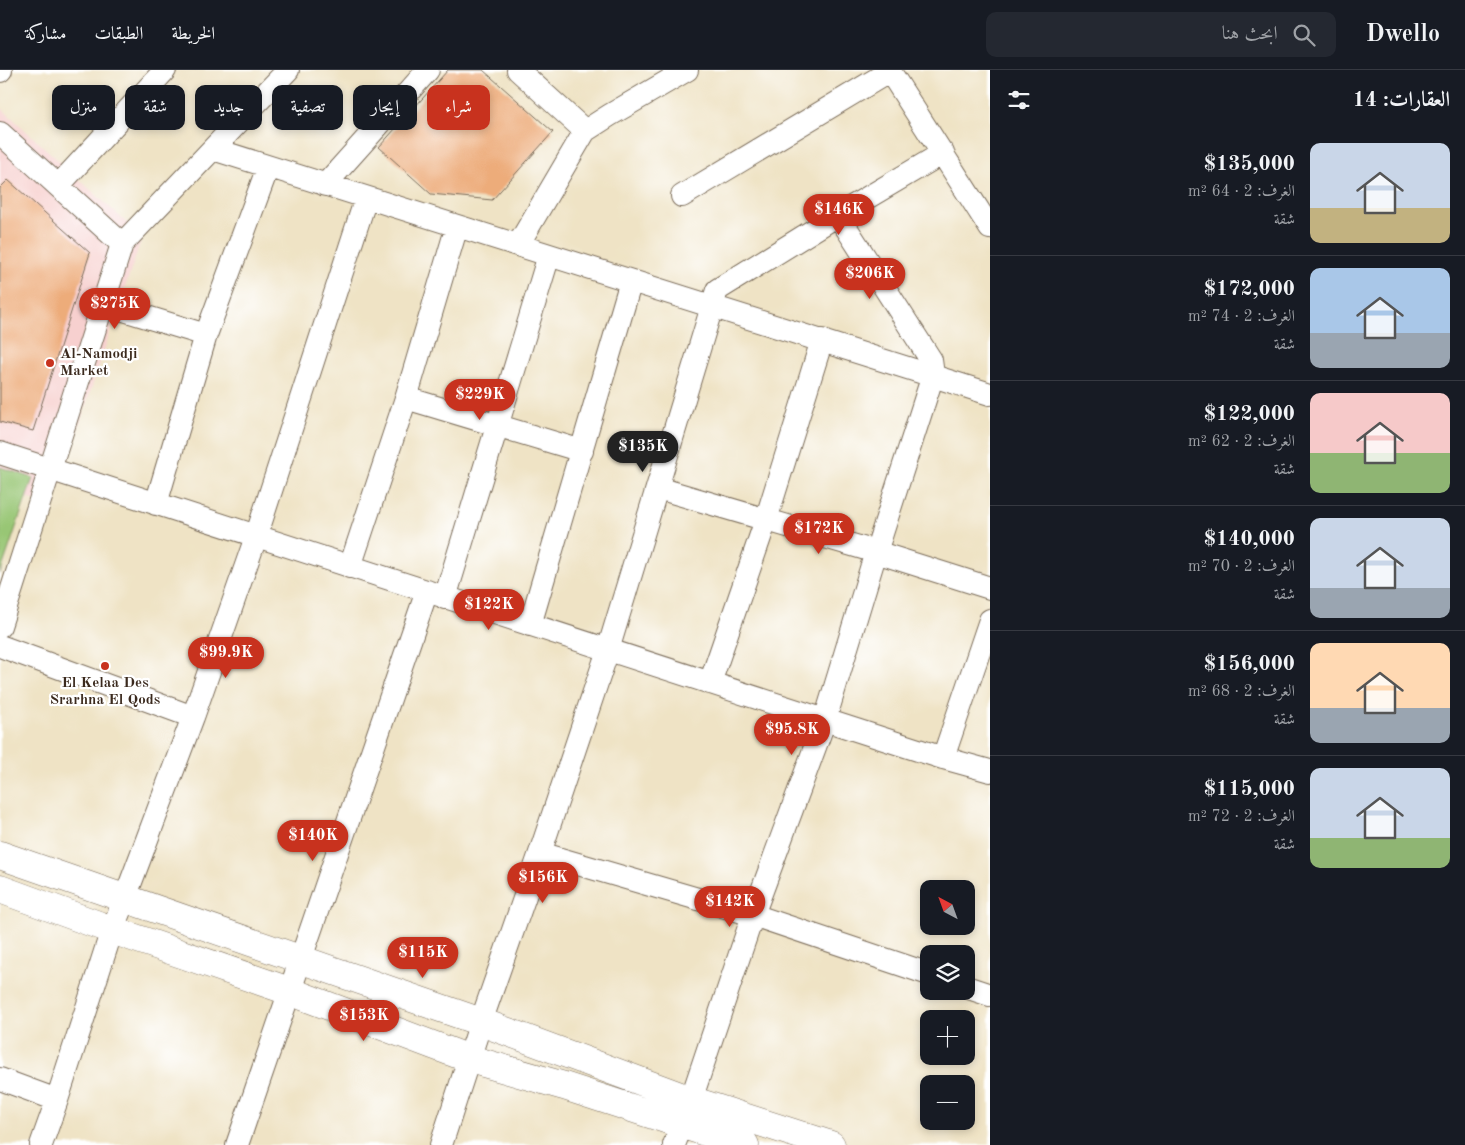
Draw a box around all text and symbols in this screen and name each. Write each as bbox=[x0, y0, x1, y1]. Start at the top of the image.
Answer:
search box bbox=[986, 12, 1336, 57]
icon: search bbox=[1290, 21, 1318, 49]
text: Dwello bbox=[1366, 23, 1440, 47]
text: مشاركة bbox=[25, 25, 66, 43]
text: الطبقات bbox=[94, 25, 143, 43]
text: الخريطة bbox=[171, 25, 215, 43]
text: ابحث هنا bbox=[1222, 25, 1278, 44]
chip: منزل bbox=[52, 85, 115, 130]
chip: شقة bbox=[125, 85, 185, 130]
chip: جديد bbox=[195, 85, 262, 130]
chip: تصفية bbox=[272, 85, 343, 130]
chip: إيجار bbox=[353, 85, 417, 130]
chip: شراء bbox=[427, 85, 490, 130]
icon: filters bbox=[1005, 86, 1033, 114]
text: العقارات: 14 bbox=[1353, 90, 1450, 111]
text: $135,000 bbox=[1204, 154, 1295, 175]
icon: home bbox=[1350, 163, 1410, 223]
text: الغرف: 2 · 64 m² bbox=[1188, 184, 1295, 200]
pin: $146K bbox=[804, 194, 874, 236]
text: $146K bbox=[814, 202, 864, 218]
text: شقة bbox=[1274, 212, 1295, 228]
pin: $206K bbox=[835, 258, 905, 300]
text: $206K bbox=[845, 266, 895, 282]
text: $172,000 bbox=[1204, 279, 1295, 300]
pin: $275K bbox=[80, 288, 150, 330]
icon: home bbox=[1350, 288, 1410, 348]
text: $275K bbox=[90, 296, 140, 312]
text: الغرف: 2 · 74 m² bbox=[1188, 309, 1295, 325]
text: شقة bbox=[1274, 337, 1295, 353]
place label: Al-Namodji Market bbox=[60, 347, 137, 379]
marker: Al-Namodji Market bbox=[44, 357, 56, 369]
pin: $229K bbox=[445, 378, 515, 421]
text: $229K bbox=[455, 387, 505, 403]
text: $122,000 bbox=[1204, 404, 1295, 425]
icon: home bbox=[1350, 413, 1410, 473]
pin: $135K bbox=[608, 430, 678, 473]
text: الغرف: 2 · 62 m² bbox=[1188, 434, 1295, 450]
text: $135K bbox=[618, 439, 668, 455]
text: شقة bbox=[1274, 462, 1295, 478]
pin: $172K bbox=[784, 512, 854, 555]
text: $172K bbox=[794, 521, 844, 537]
text: $140,000 bbox=[1204, 529, 1295, 550]
icon: home bbox=[1350, 538, 1410, 598]
text: الغرف: 2 · 70 m² bbox=[1188, 559, 1295, 575]
text: شقة bbox=[1274, 587, 1295, 603]
pin: $122K bbox=[454, 588, 524, 631]
text: $122K bbox=[464, 597, 514, 613]
pin: $99.9K bbox=[185, 636, 267, 679]
text: $99.9K bbox=[199, 645, 253, 661]
text: $156,000 bbox=[1204, 654, 1295, 675]
marker: El Kelaa Des Srarhna El Qods bbox=[99, 660, 111, 672]
icon: home bbox=[1350, 663, 1410, 723]
place label: El Kelaa Des Srarhna El Qods bbox=[50, 676, 160, 708]
text: الغرف: 2 · 68 m² bbox=[1188, 684, 1295, 700]
text: شقة bbox=[1274, 712, 1295, 728]
pin: $95.8K bbox=[751, 714, 833, 756]
text: $95.8K bbox=[765, 722, 819, 738]
text: $115,000 bbox=[1204, 779, 1295, 800]
icon: home bbox=[1350, 788, 1410, 848]
text: الغرف: 2 · 72 m² bbox=[1188, 809, 1295, 825]
pin: $140K bbox=[278, 820, 348, 862]
text: $140K bbox=[288, 828, 338, 844]
text: شقة bbox=[1274, 837, 1295, 853]
pin: $156K bbox=[508, 862, 578, 904]
text: $156K bbox=[518, 870, 568, 886]
north arrow bbox=[920, 880, 975, 935]
map controls bbox=[920, 880, 975, 1130]
pin: $142K bbox=[695, 886, 765, 928]
text: $142K bbox=[705, 894, 755, 910]
pin: $115K bbox=[388, 936, 458, 979]
text: $115K bbox=[398, 945, 448, 961]
button: layers bbox=[920, 945, 975, 1000]
pin: $153K bbox=[329, 1000, 399, 1042]
text: $153K bbox=[339, 1008, 389, 1024]
button: + bbox=[920, 1010, 975, 1065]
button: − bbox=[920, 1075, 975, 1130]

